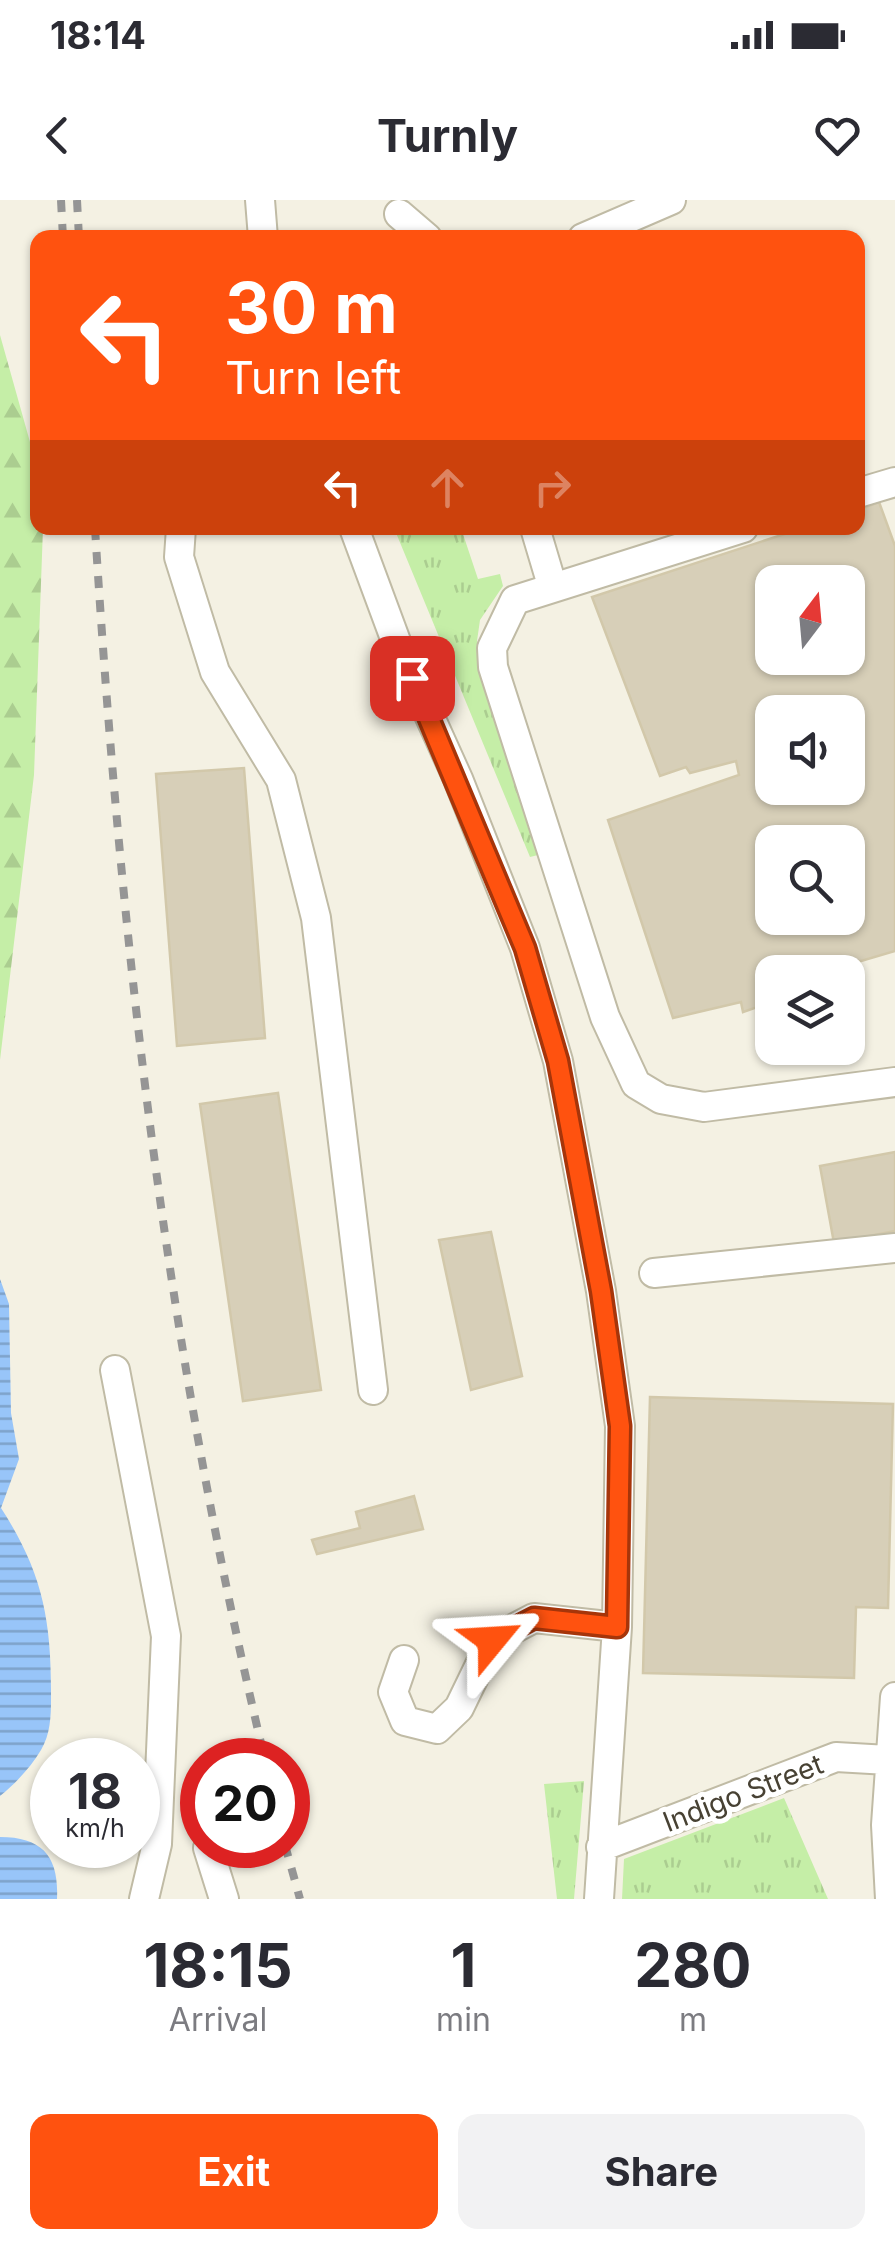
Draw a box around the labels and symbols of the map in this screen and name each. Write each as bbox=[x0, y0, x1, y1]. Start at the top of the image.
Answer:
north arrow bbox=[755, 565, 865, 675]
pin bbox=[370, 636, 455, 721]
position arrow bbox=[440, 1588, 544, 1692]
speed limit sign: 20 bbox=[180, 1738, 310, 1868]
street label: Indigo Street bbox=[658, 1747, 828, 1839]

